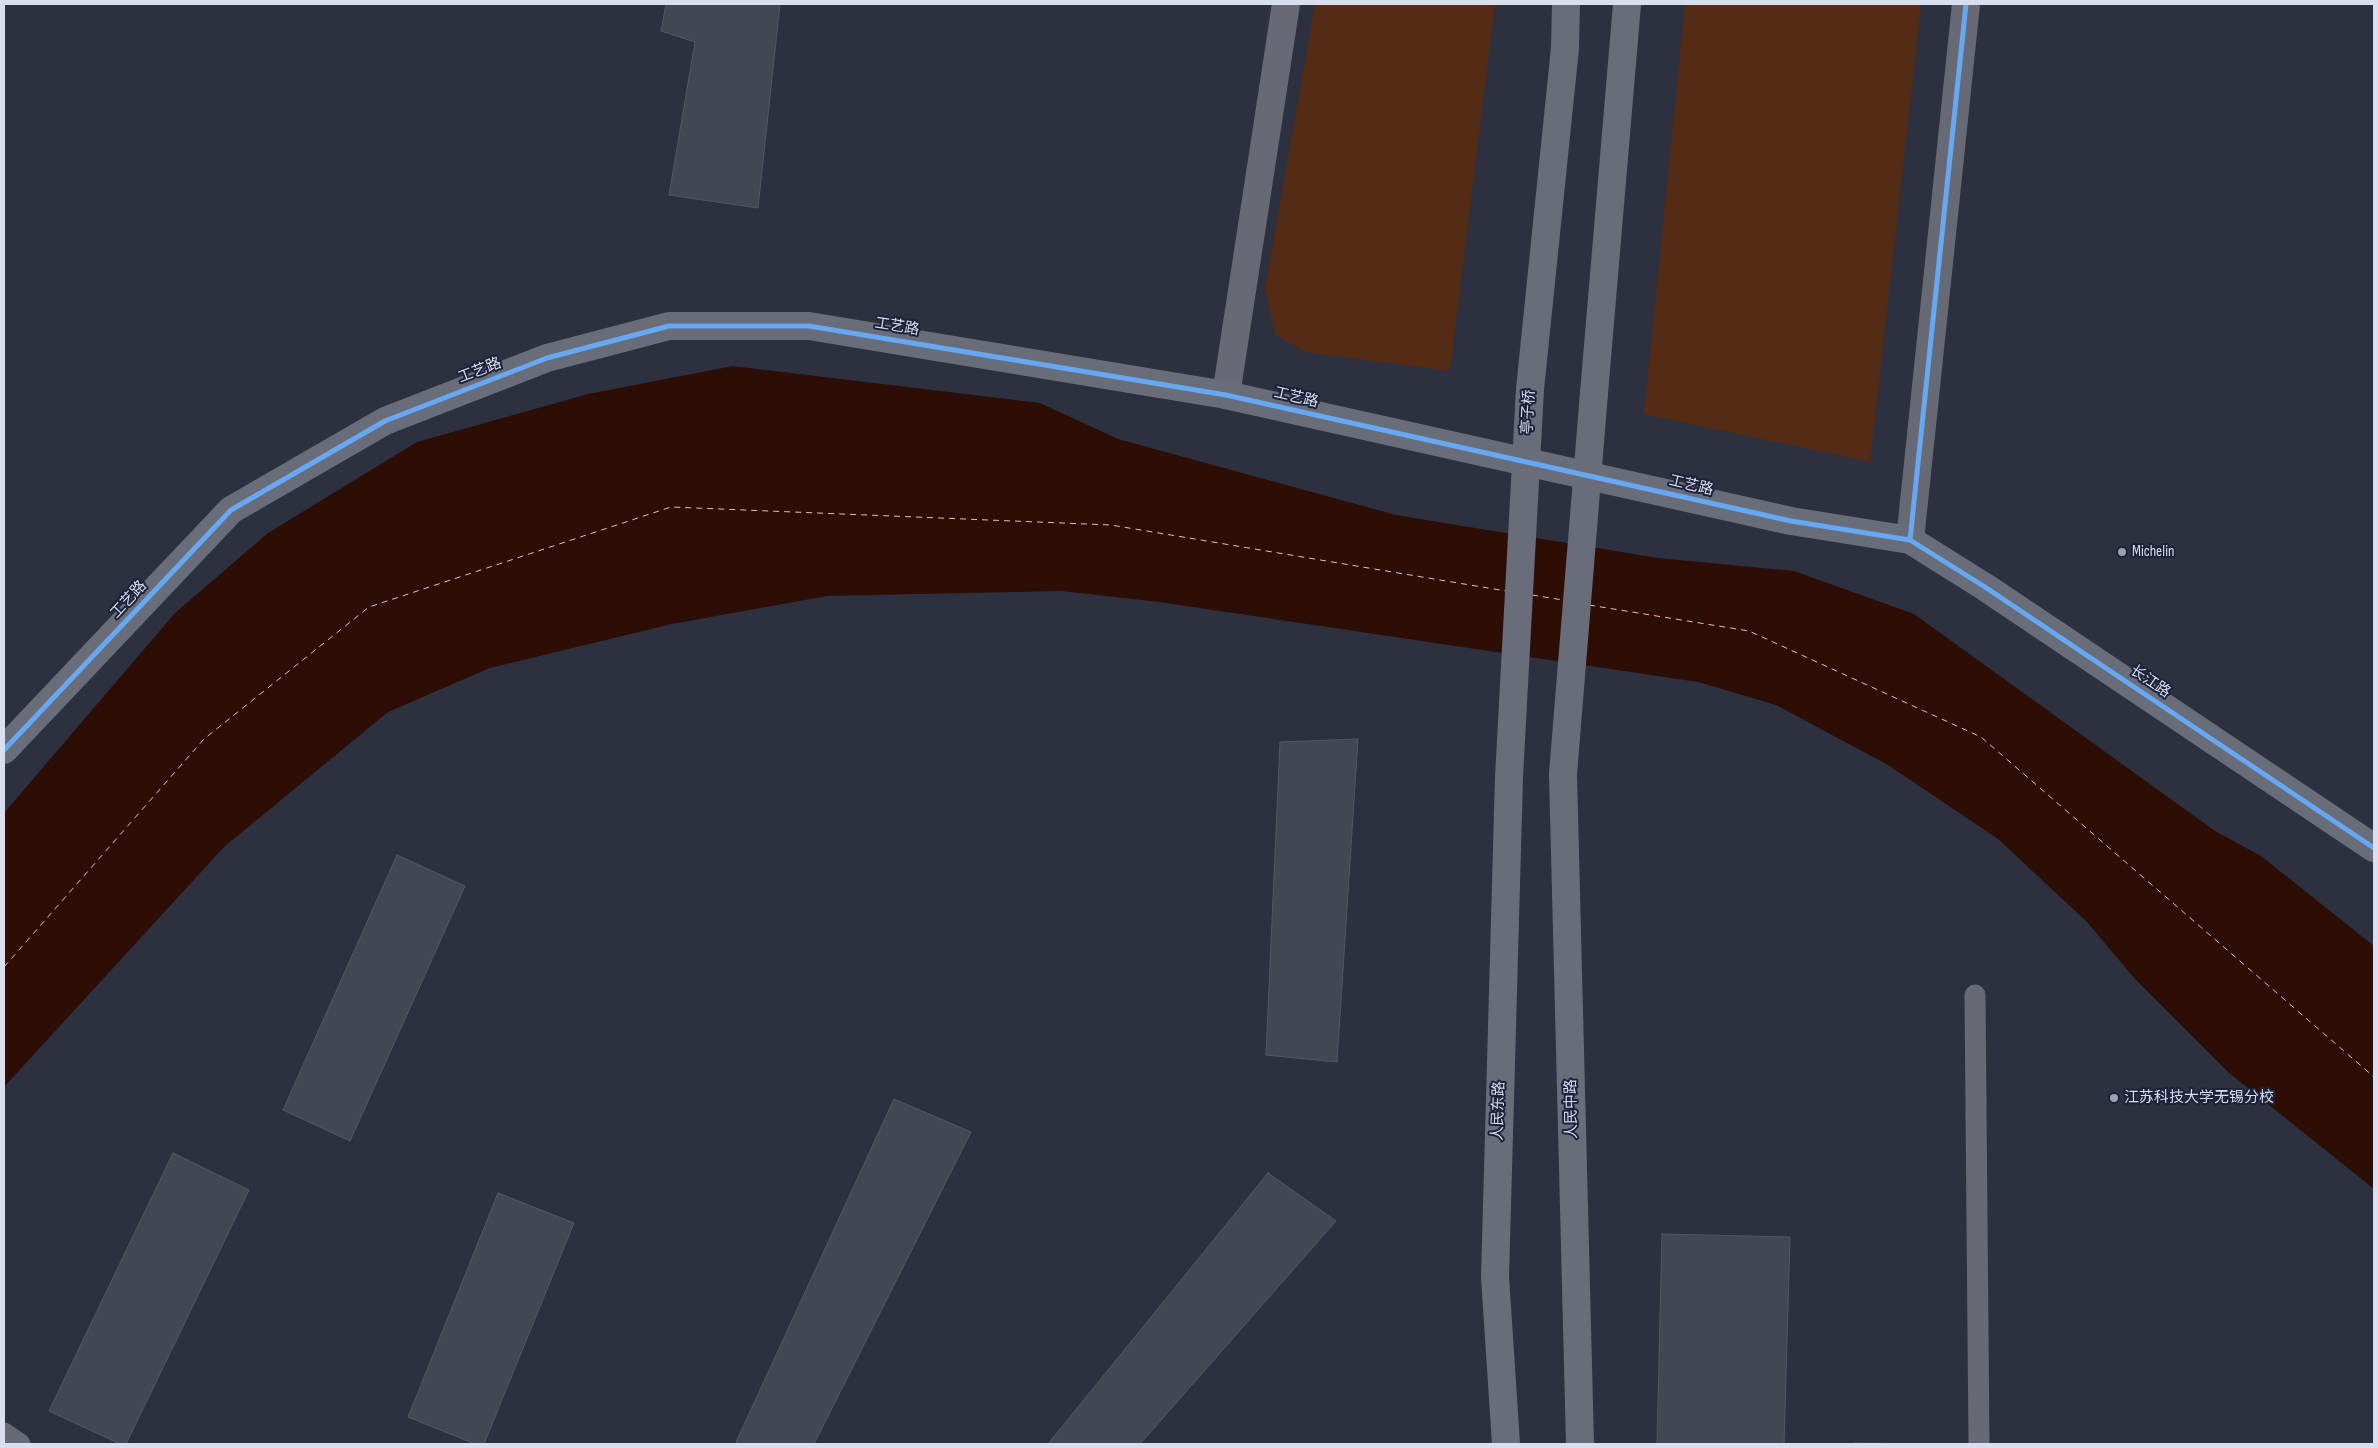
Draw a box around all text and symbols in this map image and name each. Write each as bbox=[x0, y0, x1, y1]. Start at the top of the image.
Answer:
street label: 工艺路 bbox=[873, 315, 921, 339]
street label: 工艺路 bbox=[456, 355, 504, 387]
street label: 工艺路 bbox=[1272, 384, 1320, 412]
street label: 亭子桥 bbox=[1519, 389, 1539, 435]
street label: 工艺路 bbox=[1667, 472, 1715, 500]
place label: Michelin bbox=[2132, 543, 2174, 561]
marker: Michelin bbox=[2116, 546, 2128, 558]
street label: 工艺路 bbox=[107, 577, 151, 623]
street label: 长江路 bbox=[2126, 662, 2174, 702]
street label: 人民中路 bbox=[1562, 1079, 1582, 1139]
street label: 人民东路 bbox=[1489, 1081, 1509, 1141]
place label: 江苏科技大学无锡分校 bbox=[2124, 1089, 2274, 1107]
marker: 江苏科技大学无锡分校 bbox=[2108, 1092, 2120, 1104]

